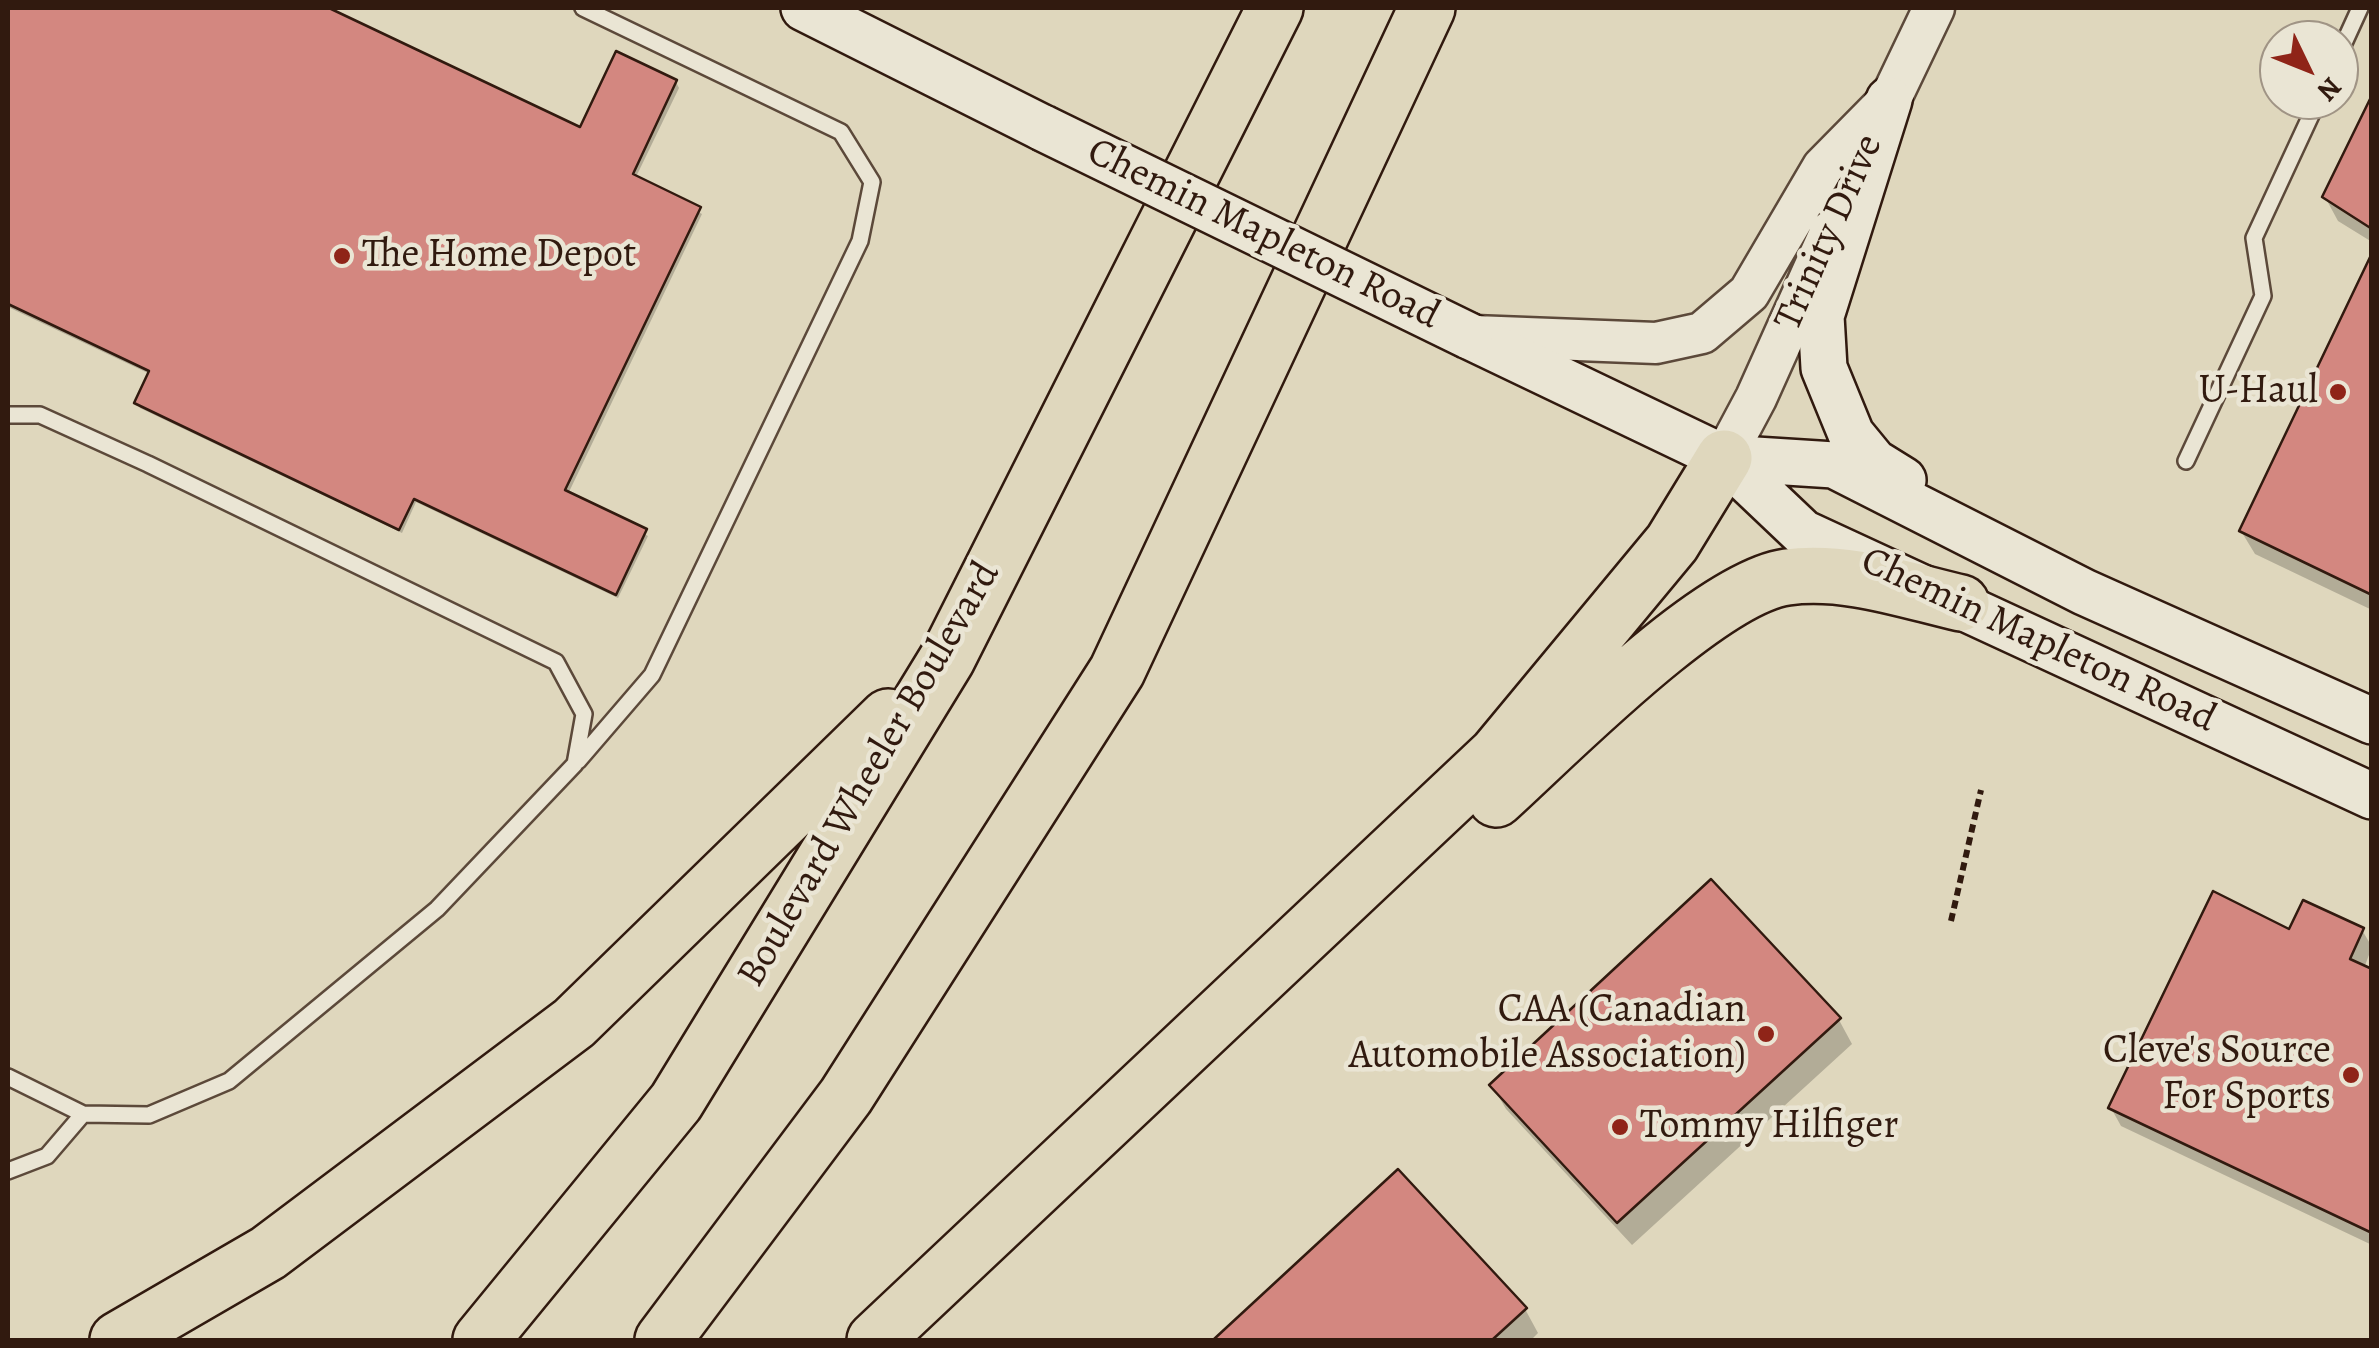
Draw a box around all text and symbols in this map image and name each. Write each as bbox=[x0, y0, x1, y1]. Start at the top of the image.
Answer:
north arrow bbox=[2259, 20, 2359, 120]
text: N bbox=[2309, 69, 2350, 110]
street label: Trinity Drive bbox=[1766, 128, 1894, 338]
street label: Chemin Mapleton Road bbox=[1079, 129, 1447, 341]
place label: The Home Depot bbox=[362, 232, 636, 280]
marker: The Home Depot bbox=[331, 245, 353, 267]
place label: U-Haul bbox=[2199, 368, 2318, 416]
marker: U-Haul bbox=[2327, 381, 2349, 403]
street label: Chemin Mapleton Road bbox=[1853, 538, 2223, 744]
street label: Boulevard Wheeler Boulevard bbox=[729, 554, 1011, 996]
place label: CAA (Canadian Automobile Association) bbox=[1349, 987, 1746, 1081]
marker: CAA (Canadian Automobile Association) bbox=[1755, 1023, 1777, 1045]
place label: Cleve's Source For Sports bbox=[2103, 1028, 2331, 1122]
marker: Cleve's Source For Sports bbox=[2340, 1064, 2362, 1086]
place label: Tommy Hilfiger bbox=[1640, 1103, 1898, 1151]
marker: Tommy Hilfiger bbox=[1609, 1116, 1631, 1138]

